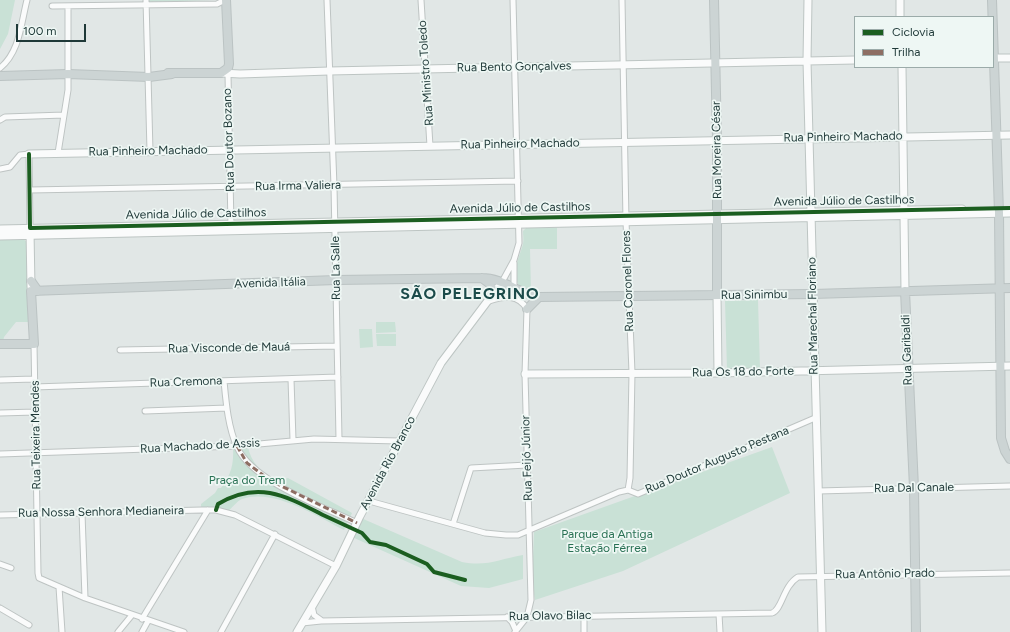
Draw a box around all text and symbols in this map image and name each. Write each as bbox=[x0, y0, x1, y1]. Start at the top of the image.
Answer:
scale bar bbox=[18, 16, 88, 42]
legend bbox=[854, 16, 994, 68]
street label: Rua Ministro Toledo bbox=[415, 20, 437, 126]
text: 100 m bbox=[23, 24, 57, 38]
text: Ciclovia bbox=[892, 25, 935, 39]
text: Trilha bbox=[892, 45, 920, 59]
street label: Rua Bento Gonçalves bbox=[457, 59, 571, 75]
street label: Rua Doutor Bozano bbox=[220, 88, 238, 192]
street label: Rua Moreira César bbox=[709, 101, 725, 199]
street label: Rua Pinheiro Machado bbox=[783, 129, 903, 145]
street label: Rua Pinheiro Machado bbox=[460, 136, 580, 152]
street label: Rua Pinheiro Machado bbox=[88, 143, 208, 159]
street label: Rua Irma Valiera bbox=[255, 178, 341, 194]
street label: Avenida Júlio de Castilhos bbox=[774, 193, 914, 209]
street label: Avenida Júlio de Castilhos bbox=[450, 200, 590, 216]
street label: Avenida Júlio de Castilhos bbox=[126, 206, 266, 222]
street label: Rua Coronel Flores bbox=[619, 230, 637, 332]
street label: Rua La Salle bbox=[328, 236, 344, 300]
street label: Rua Marechal Floriano bbox=[805, 257, 821, 375]
street label: Avenida Itália bbox=[234, 275, 306, 291]
district label: SÃO PELEGRINO bbox=[400, 284, 540, 304]
street label: Rua Sinimbu bbox=[720, 287, 788, 303]
street label: Rua Garibaldi bbox=[899, 314, 915, 386]
street label: Rua Visconde de Mauá bbox=[168, 340, 290, 356]
street label: Rua Os 18 do Forte bbox=[692, 364, 794, 380]
street label: Rua Cremona bbox=[150, 374, 222, 390]
street label: Rua Teixeira Mendes bbox=[28, 380, 44, 490]
street label: Avenida Rio Branco bbox=[357, 414, 419, 512]
street label: Rua Feijó Júnior bbox=[518, 415, 536, 501]
street label: Rua Doutor Augusto Pestana bbox=[643, 423, 791, 497]
street label: Rua Machado de Assis bbox=[140, 436, 260, 456]
park label: Praça do Trem bbox=[209, 473, 285, 487]
street label: Rua Dal Canale bbox=[874, 480, 954, 496]
street label: Rua Nossa Senhora Medianeira bbox=[18, 503, 184, 521]
park label: Parque da Antiga Estação Férrea bbox=[561, 527, 653, 555]
street label: Rua Antônio Prado bbox=[835, 566, 935, 582]
street label: Rua Olavo Bilac bbox=[509, 608, 591, 624]

